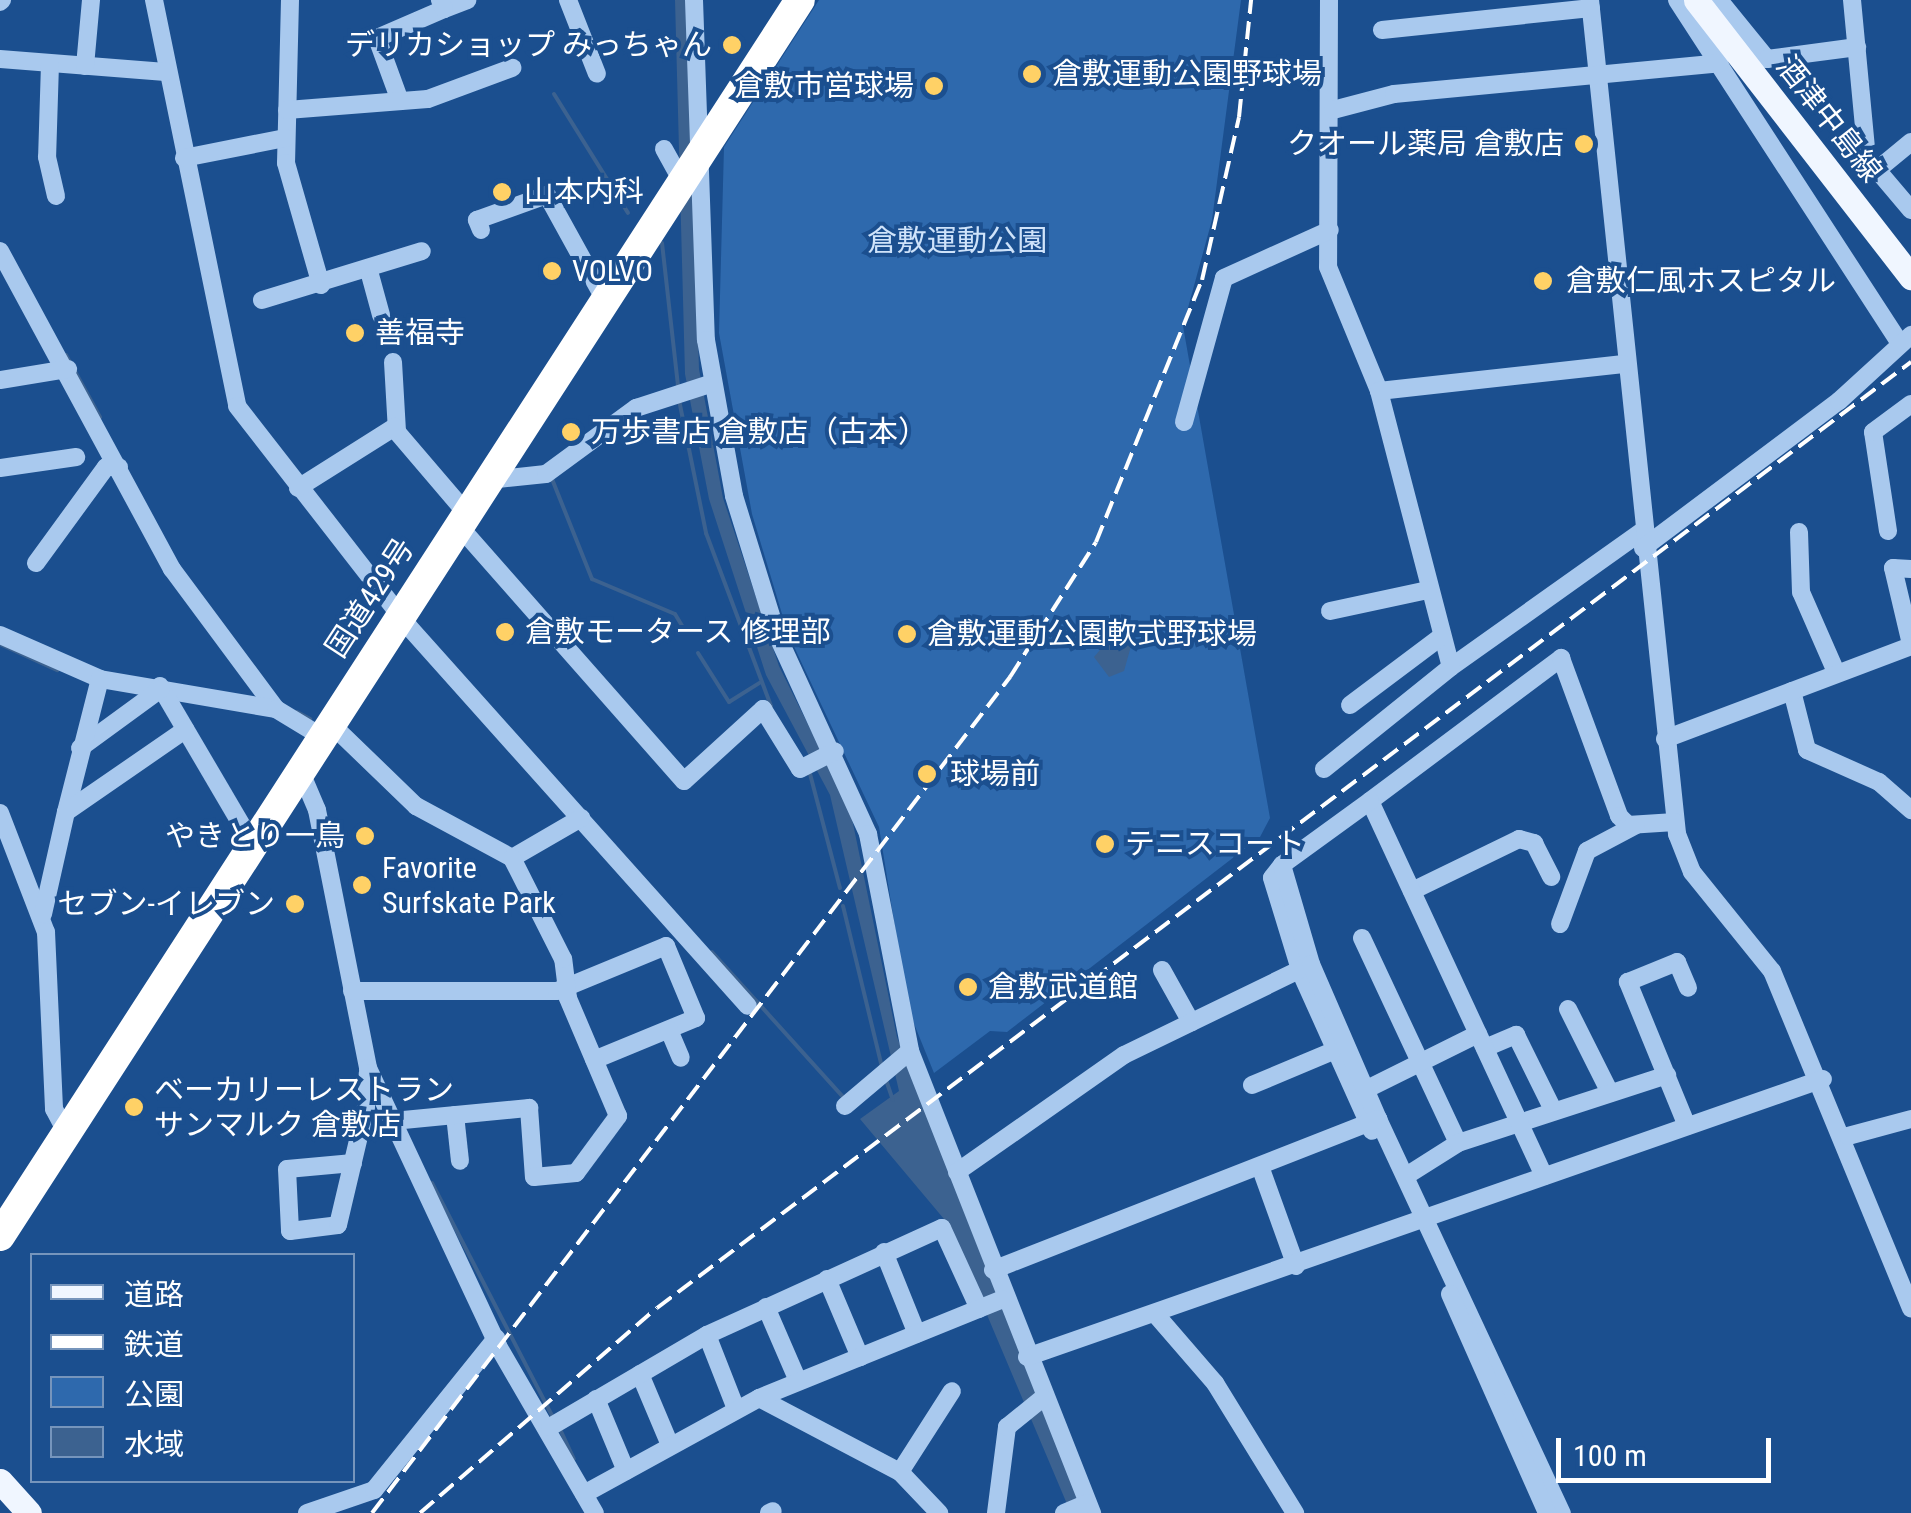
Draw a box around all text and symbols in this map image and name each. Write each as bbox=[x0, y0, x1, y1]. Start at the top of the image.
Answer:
place label: デリカショップ みっちゃん bbox=[345, 27, 712, 63]
marker: デリカショップ みっちゃん bbox=[721, 34, 743, 56]
street label: 酒津中島線 bbox=[1769, 49, 1889, 189]
place label: 倉敷運動公園野球場 bbox=[1052, 56, 1322, 92]
marker: 倉敷運動公園野球場 bbox=[1021, 63, 1043, 85]
place label: 倉敷市営球場 bbox=[734, 68, 914, 104]
marker: 倉敷市営球場 bbox=[923, 75, 945, 97]
place label: クオール薬局 倉敷店 bbox=[1287, 126, 1564, 162]
marker: クオール薬局 倉敷店 bbox=[1573, 133, 1595, 155]
place label: 山本内科 bbox=[524, 174, 644, 210]
marker: 山本内科 bbox=[489, 179, 515, 205]
park label: 倉敷運動公園 bbox=[867, 223, 1047, 259]
place label: VOLVO bbox=[572, 253, 653, 289]
marker: VOLVO bbox=[541, 260, 563, 282]
place label: 倉敷仁風ホスピタル bbox=[1566, 263, 1836, 299]
marker: 倉敷仁風ホスピタル bbox=[1530, 268, 1556, 294]
place label: 善福寺 bbox=[375, 315, 465, 351]
marker: 善福寺 bbox=[344, 322, 366, 344]
place label: 万歩書店 倉敷店（古本） bbox=[591, 414, 928, 450]
marker: 万歩書店 倉敷店（古本） bbox=[560, 421, 582, 443]
street label: 国道429号 bbox=[318, 532, 422, 664]
place label: 倉敷モータース 修理部 bbox=[525, 614, 832, 650]
place label: 倉敷運動公園軟式野球場 bbox=[927, 616, 1257, 652]
marker: 倉敷モータース 修理部 bbox=[494, 621, 516, 643]
marker: 倉敷運動公園軟式野球場 bbox=[896, 623, 918, 645]
place label: 球場前 bbox=[950, 756, 1040, 792]
marker: 球場前 bbox=[914, 761, 940, 787]
place label: やきとり一鳥 bbox=[165, 818, 345, 854]
marker: やきとり一鳥 bbox=[354, 825, 376, 847]
place label: テニスコート bbox=[1125, 826, 1305, 862]
marker: テニスコート bbox=[1094, 833, 1116, 855]
place label: Favorite Surfskate Park bbox=[382, 850, 556, 920]
marker: Favorite Surfskate Park bbox=[351, 874, 373, 896]
place label: セブン-イレブン bbox=[58, 886, 275, 922]
marker: セブン-イレブン bbox=[284, 893, 306, 915]
place label: 倉敷武道館 bbox=[988, 969, 1138, 1005]
marker: 倉敷武道館 bbox=[957, 976, 979, 998]
place label: ベーカリーレストラン サンマルク 倉敷店 bbox=[154, 1072, 454, 1142]
marker: ベーカリーレストラン サンマルク 倉敷店 bbox=[123, 1096, 145, 1118]
legend bbox=[30, 1253, 355, 1483]
text: 道路 bbox=[124, 1277, 184, 1312]
text: 鉄道 bbox=[124, 1327, 184, 1362]
text: 公園 bbox=[124, 1377, 184, 1412]
scale bar bbox=[1561, 1418, 1776, 1480]
text: 水域 bbox=[124, 1427, 184, 1462]
text: 100 m bbox=[1573, 1438, 1647, 1473]

